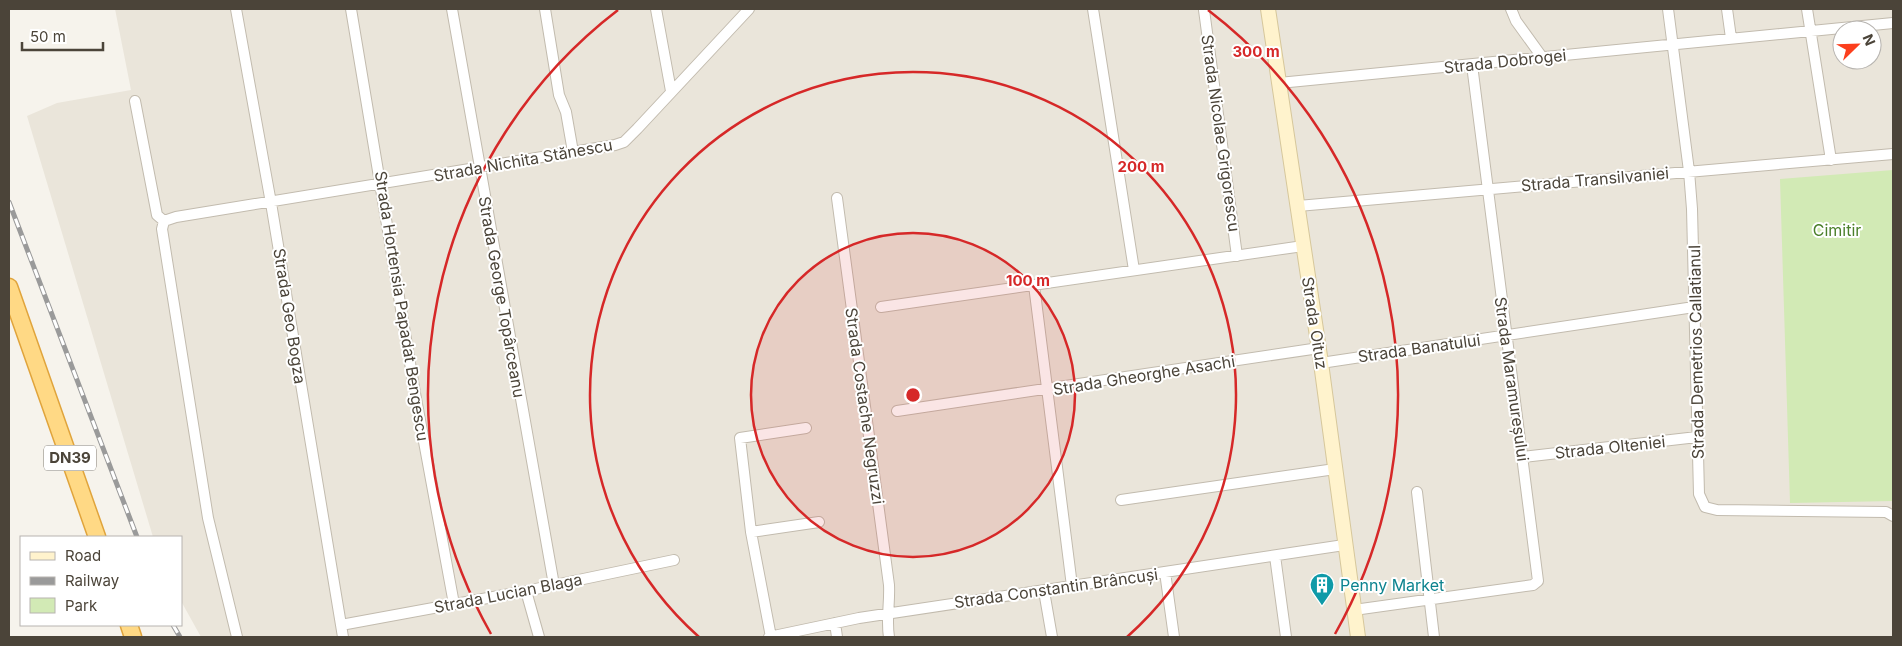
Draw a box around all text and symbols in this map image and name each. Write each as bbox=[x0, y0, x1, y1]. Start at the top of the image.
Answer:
scale bar bbox=[22, 20, 104, 52]
north arrow bbox=[1832, 20, 1882, 70]
text: 50 m bbox=[30, 27, 66, 46]
text: N bbox=[1860, 31, 1879, 48]
street label: Strada Nicolae Grigorescu bbox=[1197, 33, 1245, 233]
text: 300 m bbox=[1232, 42, 1280, 61]
street label: Strada Dobrogei bbox=[1443, 45, 1567, 77]
street label: Strada Nichita Stănescu bbox=[432, 134, 614, 186]
text: 200 m bbox=[1118, 157, 1164, 176]
street label: Strada Transilvaniei bbox=[1520, 163, 1670, 195]
street label: Strada Hortensia Papadat Bengescu bbox=[371, 169, 433, 443]
street label: Strada George Topârceanu bbox=[474, 195, 530, 399]
park label: Cimitir bbox=[1813, 220, 1861, 240]
street label: Strada Demetrios Callatianul bbox=[1684, 245, 1708, 459]
street label: Strada Geo Bogza bbox=[269, 247, 311, 385]
text: 100 m bbox=[1006, 271, 1050, 290]
street label: Strada Oituz bbox=[1298, 275, 1332, 371]
street label: Strada Maramureșului bbox=[1491, 295, 1533, 463]
street label: Strada Costache Negruzzi bbox=[841, 306, 889, 506]
street label: Strada Banatului bbox=[1356, 329, 1482, 367]
street label: Strada Gheorghe Asachi bbox=[1052, 351, 1236, 399]
centre of rings bbox=[904, 386, 922, 404]
street label: Strada Olteniei bbox=[1554, 431, 1666, 463]
road number: DN39 bbox=[44, 446, 96, 470]
legend bbox=[20, 536, 182, 626]
text: Road bbox=[65, 546, 101, 565]
street label: Strada Constantin Brâncuși bbox=[953, 564, 1159, 612]
street label: Strada Lucian Blaga bbox=[432, 569, 584, 617]
text: Railway bbox=[65, 571, 120, 590]
building icon: Penny Market bbox=[1309, 572, 1335, 606]
place label: Penny Market bbox=[1340, 575, 1444, 595]
text: Park bbox=[65, 596, 98, 615]

